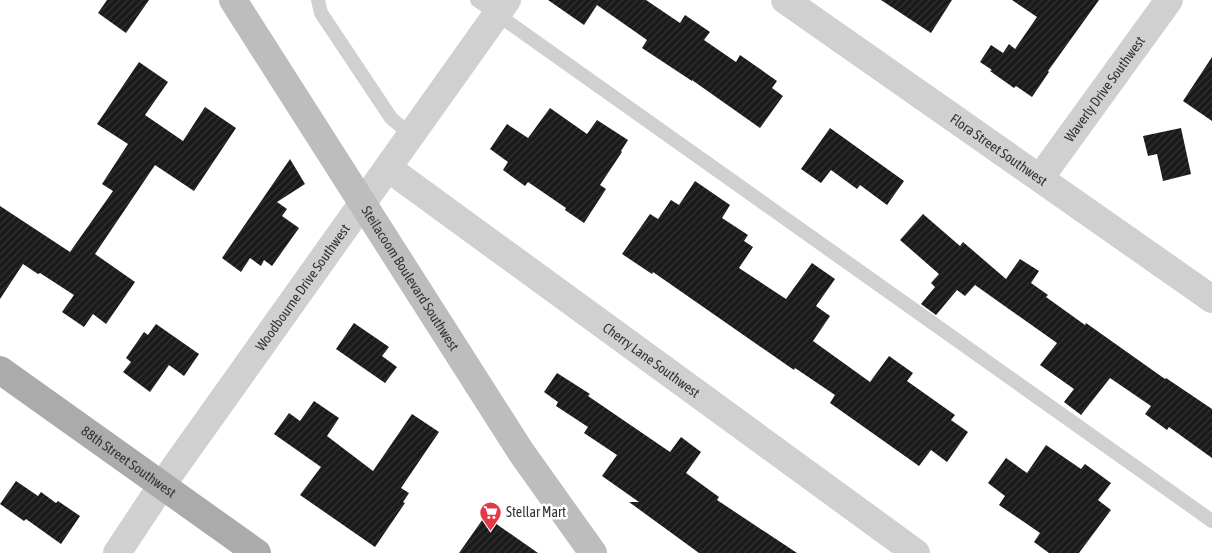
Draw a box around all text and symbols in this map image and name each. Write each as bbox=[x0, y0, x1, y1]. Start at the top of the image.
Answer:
street label: Waverly Drive Southwest bbox=[1061, 33, 1148, 145]
street label: Flora Street Southwest bbox=[947, 110, 1050, 189]
street label: Steilacoom Boulevard Southwest bbox=[358, 203, 462, 354]
street label: Woodbourne Drive Southwest bbox=[252, 221, 353, 354]
street label: Cherry Lane Southwest bbox=[600, 319, 703, 401]
street label: 88th Street Southwest bbox=[78, 423, 179, 501]
supermarket icon: Stellar Mart bbox=[478, 500, 502, 531]
place label: Stellar Mart bbox=[506, 504, 566, 520]

